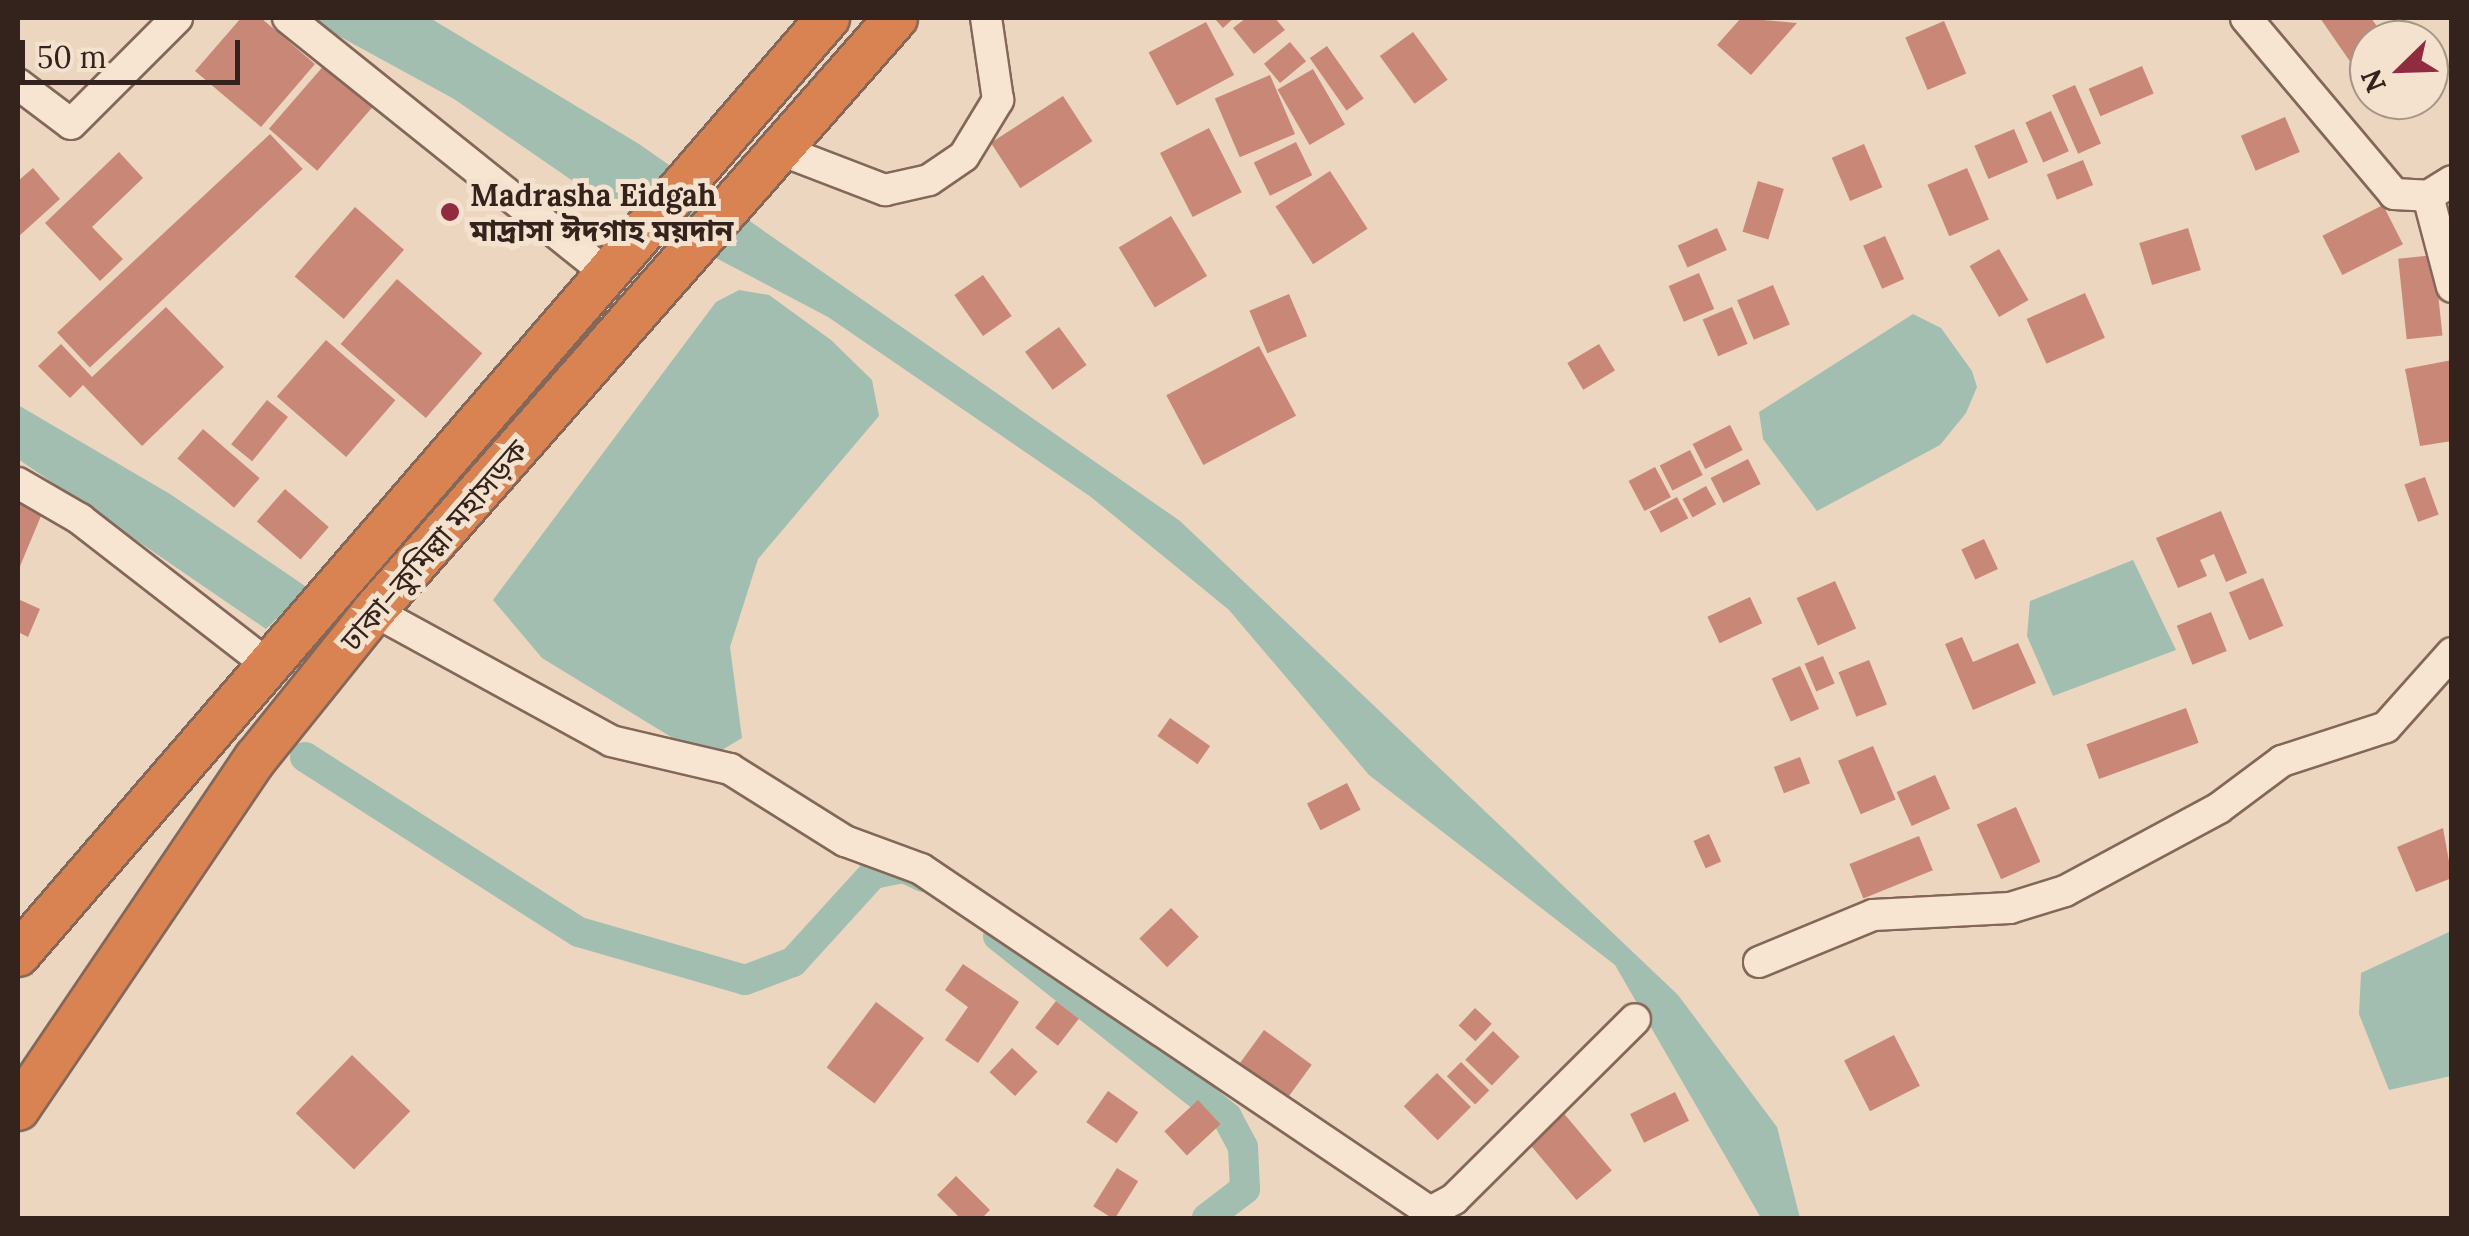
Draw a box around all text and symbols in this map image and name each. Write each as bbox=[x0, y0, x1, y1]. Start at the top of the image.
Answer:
scale bar bbox=[25, 20, 245, 82]
north arrow bbox=[2349, 20, 2449, 120]
text: 50 m bbox=[37, 38, 107, 76]
text: N bbox=[2352, 64, 2394, 98]
place label: Madrasha Eidgah মাদ্রাসা ঈদগাহ ময়দান bbox=[470, 177, 733, 248]
marker: Madrasha Eidgah মাদ্রাসা ঈদগাহ ময়দান bbox=[439, 201, 461, 223]
street label: ঢাকা–কুমিল্লা মহাসড়ক bbox=[333, 432, 535, 658]

